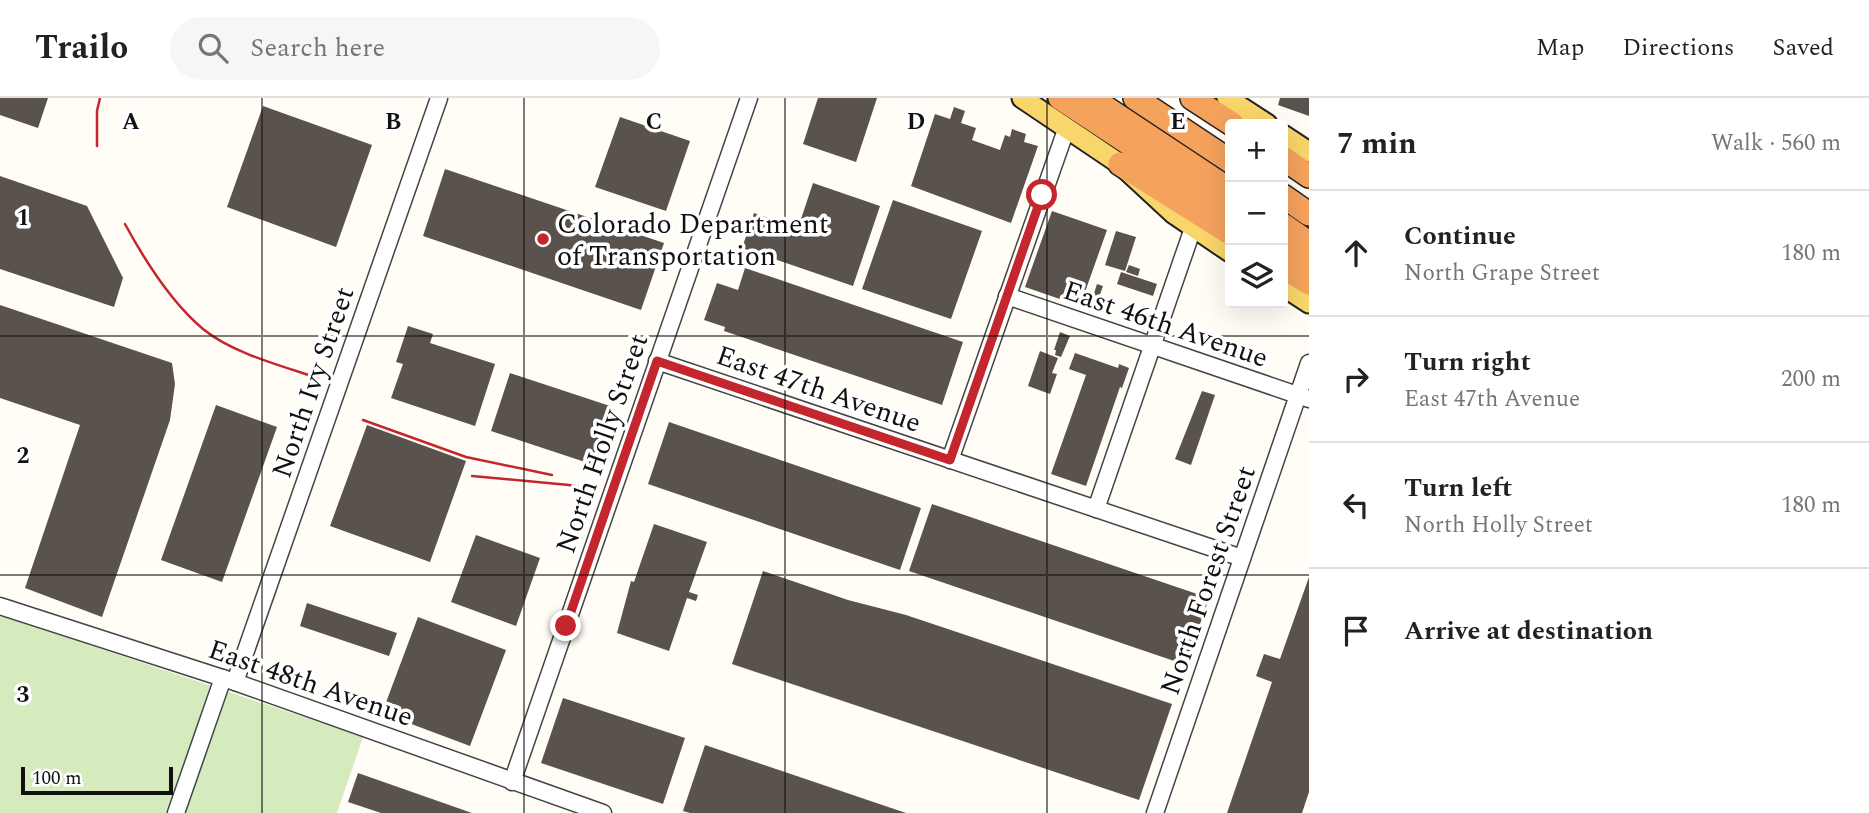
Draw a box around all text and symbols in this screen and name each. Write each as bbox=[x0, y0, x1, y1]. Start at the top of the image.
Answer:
search box bbox=[170, 17, 660, 80]
text: Trailo bbox=[35, 23, 128, 73]
text: Search here bbox=[250, 28, 385, 68]
icon: search bbox=[194, 29, 232, 67]
text: Map bbox=[1536, 30, 1584, 66]
text: Directions bbox=[1622, 30, 1734, 66]
text: Saved bbox=[1772, 30, 1834, 66]
text: A bbox=[122, 105, 140, 140]
text: B bbox=[385, 105, 401, 140]
text: C bbox=[646, 105, 662, 140]
text: D bbox=[907, 105, 925, 140]
text: E bbox=[1170, 105, 1186, 140]
map controls bbox=[1225, 119, 1288, 308]
button: + bbox=[1225, 119, 1288, 182]
text: 7 min bbox=[1337, 121, 1417, 167]
text: Walk · 560 m bbox=[1711, 126, 1841, 161]
route start bbox=[1026, 179, 1057, 210]
button: − bbox=[1225, 182, 1288, 245]
text: 1 bbox=[17, 201, 29, 236]
place label: Colorado Department of Transportation bbox=[557, 203, 829, 278]
text: Continue bbox=[1404, 216, 1516, 256]
marker: Colorado Department of Transportation bbox=[535, 231, 551, 247]
icon: ahead bbox=[1337, 234, 1375, 272]
text: 180 m bbox=[1781, 236, 1841, 271]
button: layers bbox=[1225, 245, 1288, 308]
text: North Grape Street bbox=[1404, 256, 1600, 291]
street label: East 46th Avenue bbox=[1057, 269, 1274, 380]
street label: North Ivy Street bbox=[261, 281, 366, 484]
street label: North Holly Street bbox=[545, 328, 660, 559]
street label: East 47th Avenue bbox=[710, 334, 927, 445]
text: Turn right bbox=[1404, 342, 1531, 382]
icon: right bbox=[1337, 360, 1375, 398]
text: 200 m bbox=[1781, 362, 1841, 397]
text: East 47th Avenue bbox=[1404, 382, 1580, 417]
text: 2 bbox=[17, 439, 30, 474]
street label: North Forest Street bbox=[1149, 460, 1268, 701]
text: Turn left bbox=[1404, 468, 1512, 508]
icon: left bbox=[1337, 486, 1375, 524]
text: 180 m bbox=[1781, 488, 1841, 523]
text: North Holly Street bbox=[1404, 508, 1593, 543]
route end bbox=[550, 610, 581, 641]
text: Arrive at destination bbox=[1404, 611, 1653, 651]
icon: arrive bbox=[1337, 612, 1375, 650]
street label: East 48th Avenue bbox=[202, 628, 419, 739]
text: 3 bbox=[17, 678, 30, 713]
scale bar bbox=[21, 764, 173, 796]
text: 100 m bbox=[32, 764, 82, 793]

